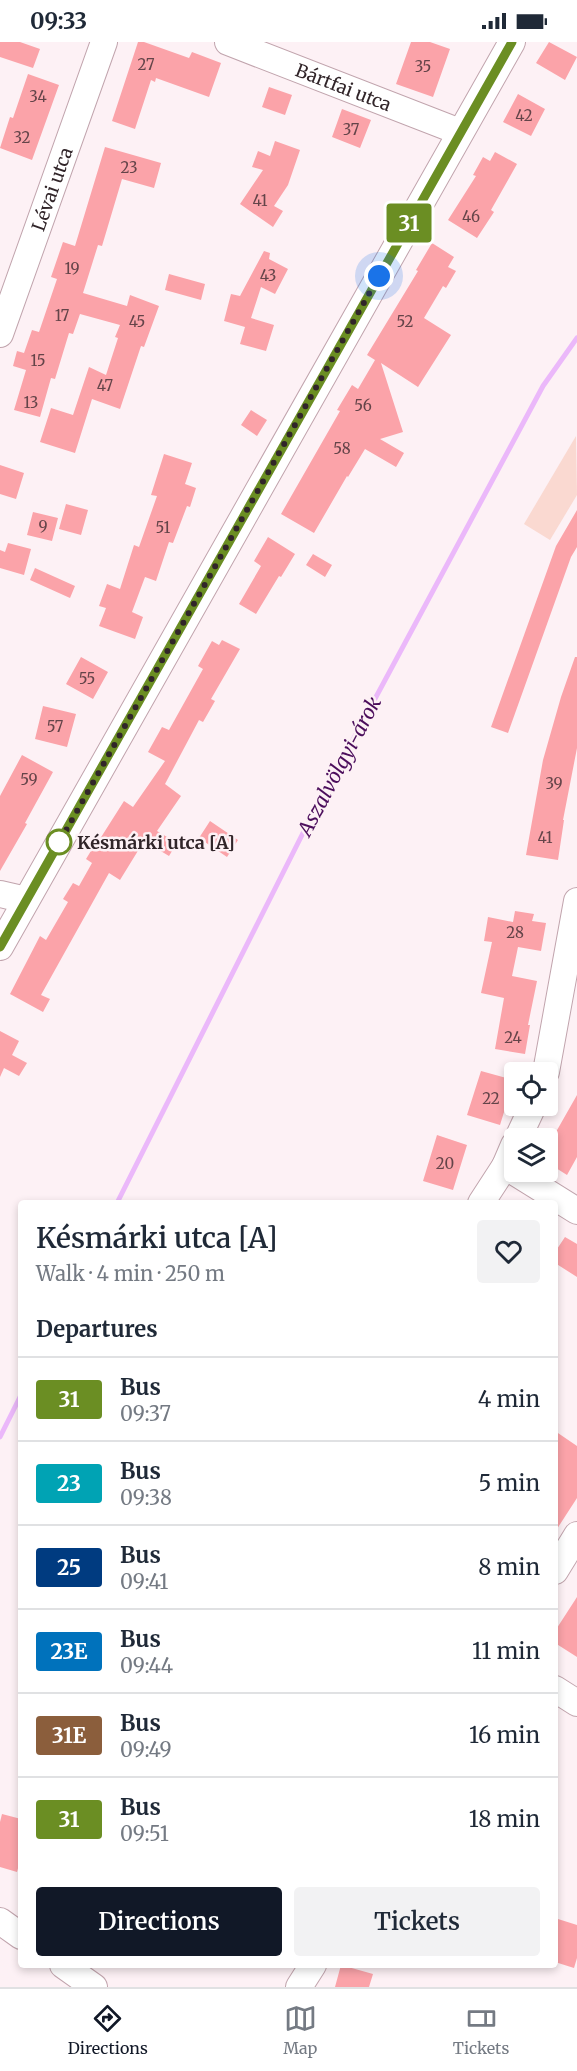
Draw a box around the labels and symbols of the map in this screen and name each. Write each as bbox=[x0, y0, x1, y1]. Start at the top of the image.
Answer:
house number: 27 bbox=[138, 55, 155, 74]
house number: 35 bbox=[415, 57, 431, 76]
street label: Bártfai utca bbox=[292, 58, 395, 116]
house number: 34 bbox=[29, 87, 47, 106]
house number: 42 bbox=[515, 106, 533, 125]
house number: 37 bbox=[343, 120, 360, 139]
house number: 32 bbox=[13, 128, 31, 147]
street label: Lévai utca bbox=[26, 144, 77, 234]
house number: 23 bbox=[121, 158, 137, 177]
house number: 41 bbox=[253, 191, 268, 210]
line badge: 31 bbox=[382, 204, 436, 243]
house number: 46 bbox=[462, 207, 480, 226]
house number: 19 bbox=[64, 259, 80, 278]
your location bbox=[364, 261, 394, 291]
house number: 43 bbox=[260, 266, 276, 285]
house number: 17 bbox=[55, 306, 70, 325]
house number: 45 bbox=[129, 312, 145, 331]
house number: 52 bbox=[396, 312, 414, 331]
house number: 15 bbox=[30, 351, 46, 370]
house number: 47 bbox=[97, 376, 114, 395]
house number: 13 bbox=[24, 393, 38, 412]
house number: 56 bbox=[354, 396, 372, 415]
house number: 58 bbox=[333, 439, 351, 458]
house number: 9 bbox=[38, 517, 48, 536]
house number: 51 bbox=[156, 518, 171, 537]
house number: 55 bbox=[79, 669, 95, 688]
water label: Aszalvölgyi-árok bbox=[291, 692, 386, 842]
house number: 57 bbox=[47, 717, 64, 736]
house number: 59 bbox=[20, 770, 38, 789]
house number: 39 bbox=[545, 774, 563, 793]
house number: 41 bbox=[538, 828, 553, 847]
marker: Késmárki utca [A] bbox=[46, 829, 72, 855]
place label: Késmárki utca [A] bbox=[77, 831, 235, 854]
house number: 28 bbox=[506, 923, 524, 942]
house number: 24 bbox=[504, 1028, 522, 1047]
house number: 22 bbox=[482, 1089, 500, 1108]
house number: 20 bbox=[436, 1154, 454, 1173]

